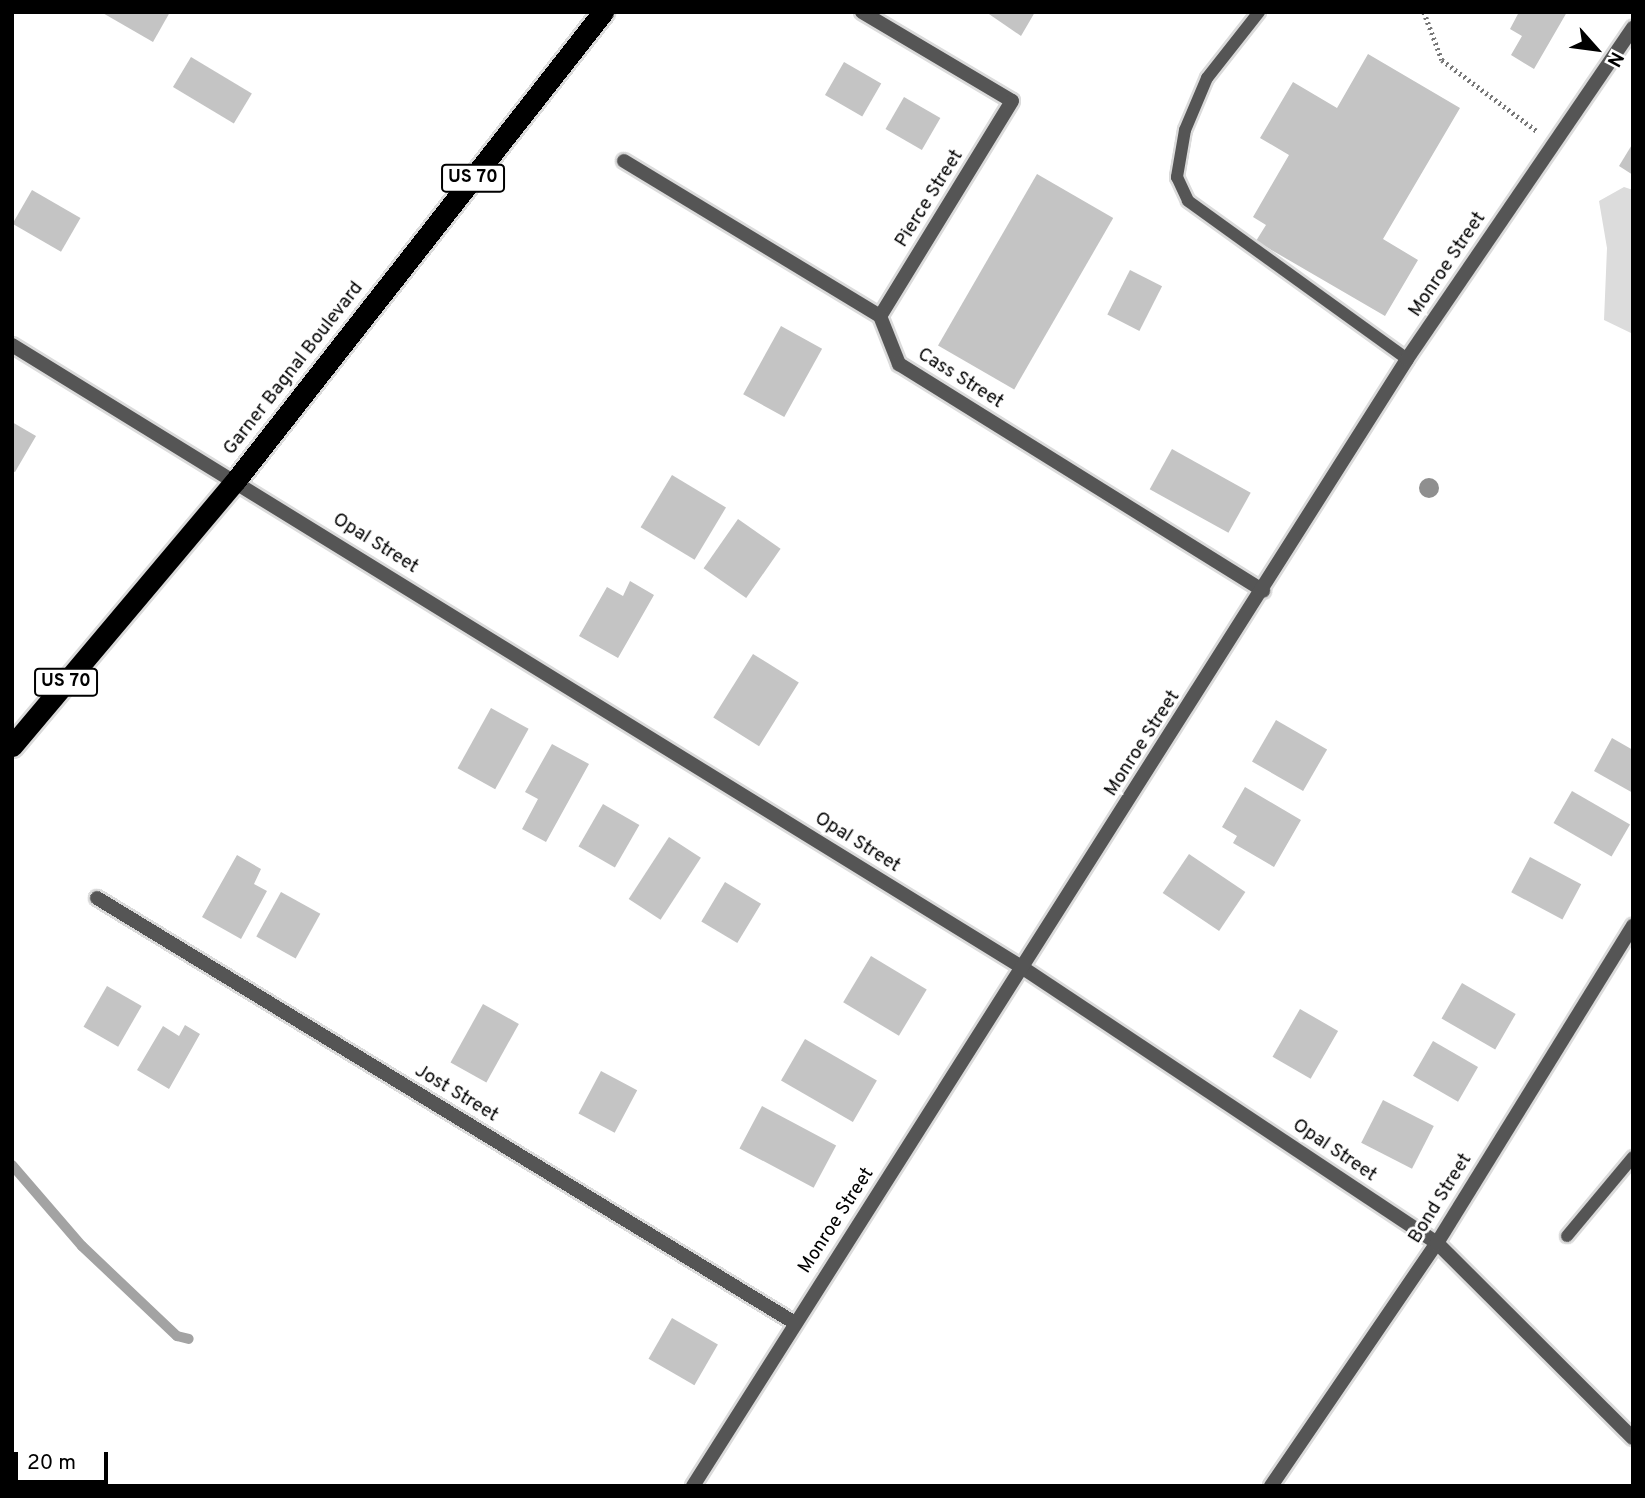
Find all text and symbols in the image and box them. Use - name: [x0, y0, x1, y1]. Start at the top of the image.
- north arrow: [1561, 14, 1631, 84]
- text: N: [1601, 47, 1628, 71]
- street label: Pierce Street: [891, 146, 969, 252]
- road number: US 70: [440, 163, 506, 192]
- street label: Monroe Street: [1405, 208, 1491, 322]
- street label: Garner Bagnal Boulevard: [219, 278, 369, 460]
- street label: Cass Street: [913, 344, 1007, 414]
- street label: Opal Street: [328, 509, 422, 579]
- road number: US 70: [33, 668, 99, 696]
- street label: Monroe Street: [1100, 687, 1186, 801]
- street label: Opal Street: [810, 808, 904, 878]
- street label: Jost Street: [410, 1060, 502, 1128]
- street label: Opal Street: [1288, 1115, 1380, 1187]
- street label: Bond Street: [1404, 1150, 1478, 1248]
- street label: Monroe Street: [794, 1164, 880, 1278]
- scale bar: [18, 1438, 112, 1482]
- text: 20 m: [27, 1450, 76, 1477]

